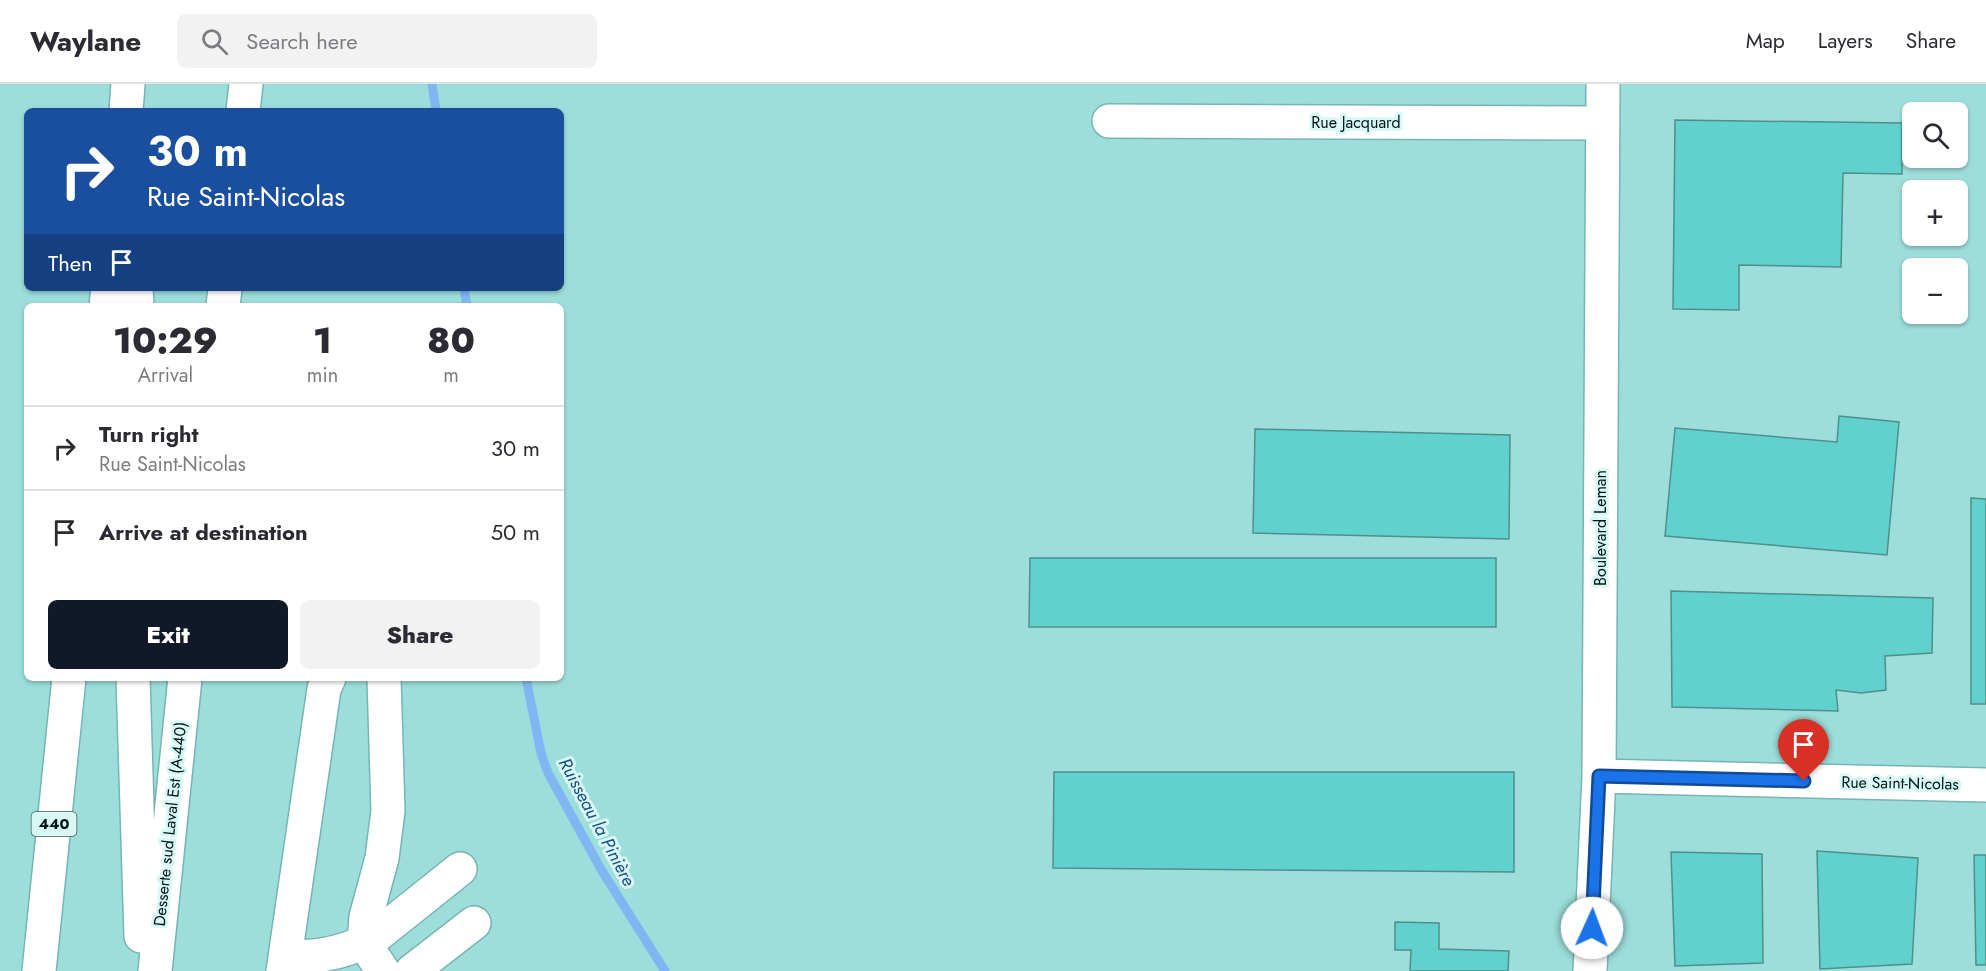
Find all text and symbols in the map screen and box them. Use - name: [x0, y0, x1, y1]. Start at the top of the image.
- search box: [177, 14, 597, 68]
- text: Waylane: [30, 21, 141, 62]
- icon: search: [198, 25, 231, 58]
- text: Search here: [246, 25, 358, 57]
- text: Map: [1746, 26, 1785, 56]
- text: Layers: [1818, 26, 1873, 56]
- text: Share: [1906, 26, 1956, 56]
- map controls: [1902, 102, 1968, 324]
- button: search: [1902, 102, 1968, 168]
- street label: Rue Jacquard: [1311, 111, 1401, 134]
- text: 30 m: [147, 121, 248, 182]
- icon: right: [48, 132, 126, 210]
- text: Rue Saint-Nicolas: [147, 177, 345, 216]
- button: +: [1902, 180, 1968, 246]
- icon: arrive: [105, 246, 138, 279]
- text: Then: [48, 247, 93, 279]
- button: −: [1902, 258, 1968, 324]
- text: 10:29: [113, 314, 218, 366]
- text: 1: [313, 314, 332, 366]
- text: 80: [427, 314, 475, 366]
- text: Arrival: [138, 361, 193, 390]
- text: min: [307, 361, 338, 390]
- text: m: [443, 361, 459, 390]
- text: Turn right: [99, 418, 199, 450]
- icon: right: [48, 432, 81, 465]
- text: 30 m: [491, 432, 540, 464]
- text: Rue Saint-Nicolas: [99, 450, 246, 479]
- street label: Boulevard Leman: [1589, 470, 1612, 586]
- icon: arrive: [48, 516, 81, 549]
- text: Arrive at destination: [99, 516, 308, 548]
- text: 50 m: [491, 516, 540, 548]
- button: Exit: [48, 600, 288, 669]
- button: Share: [300, 600, 540, 669]
- pin: [1778, 719, 1829, 781]
- street label: Desserte sud Laval Est (A-440): [148, 721, 192, 927]
- icon: arrive: [1787, 728, 1820, 761]
- water label: Ruisseau la Pinière: [552, 753, 642, 891]
- street label: Rue Saint-Nicolas: [1841, 770, 1959, 796]
- road number: 440: [32, 812, 76, 836]
- position arrow: [1560, 896, 1624, 960]

